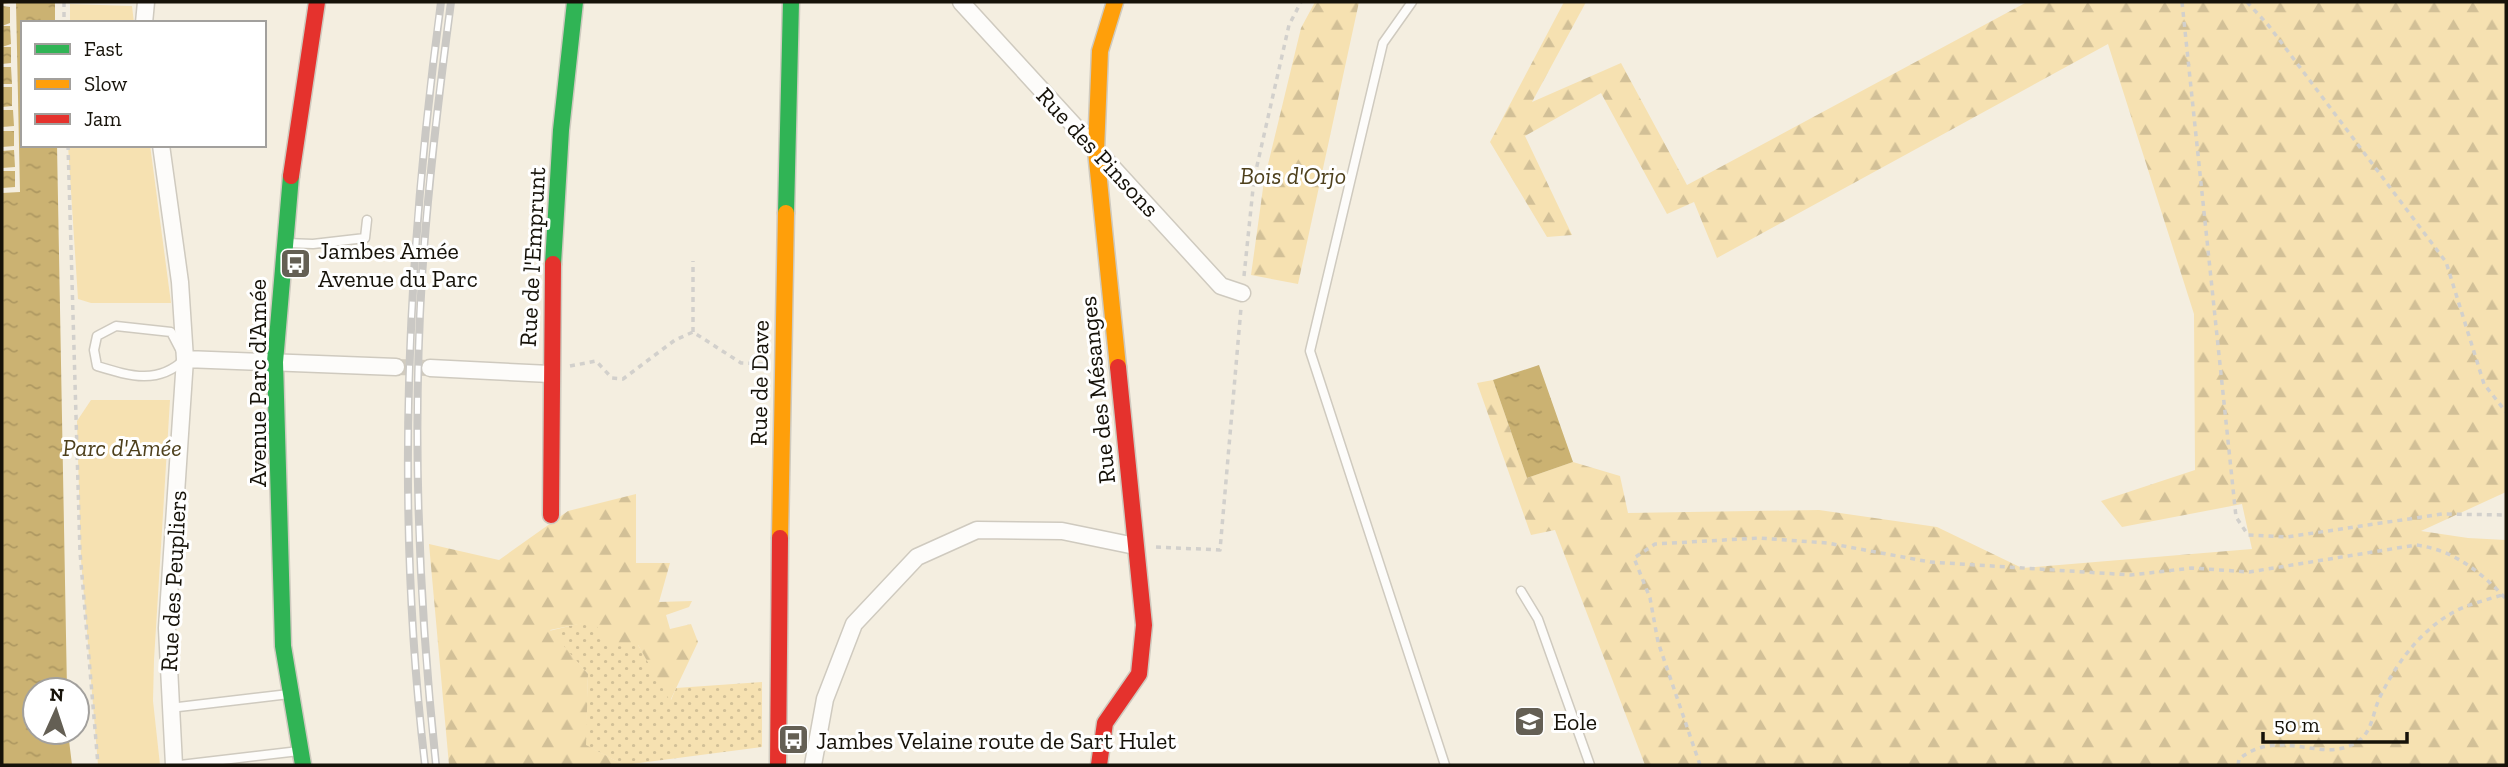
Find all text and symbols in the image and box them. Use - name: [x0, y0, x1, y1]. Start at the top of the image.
- legend: [21, 21, 266, 147]
- text: Fast: [84, 36, 123, 61]
- text: Slow: [84, 71, 127, 96]
- street label: Rue des Pinsons: [1031, 81, 1165, 223]
- text: Jam: [84, 106, 121, 131]
- park label: Bois d'Orjo: [1240, 161, 1346, 190]
- street label: Rue de l'Emprunt: [513, 166, 551, 348]
- place label: Jambes Amée Avenue du Parc: [318, 236, 478, 293]
- bus stop icon: Jambes Amée Avenue du Parc: [278, 247, 312, 281]
- street label: Avenue Parc d'Amée: [243, 279, 272, 487]
- street label: Rue des Mésanges: [1073, 295, 1121, 485]
- street label: Rue de Dave: [743, 320, 775, 446]
- park label: Parc d'Amée: [62, 433, 182, 462]
- street label: Rue des Peupliers: [154, 490, 192, 672]
- north arrow: [21, 676, 91, 746]
- text: N: [49, 683, 65, 706]
- scale bar: [2263, 700, 2406, 744]
- school or university icon: Eole: [1513, 704, 1547, 738]
- place label: Eole: [1553, 707, 1597, 736]
- text: 50 m: [2274, 712, 2320, 737]
- bus stop icon: Jambes Velaine route de Sart Hulet: [776, 723, 810, 757]
- place label: Jambes Velaine route de Sart Hulet: [816, 726, 1176, 755]

